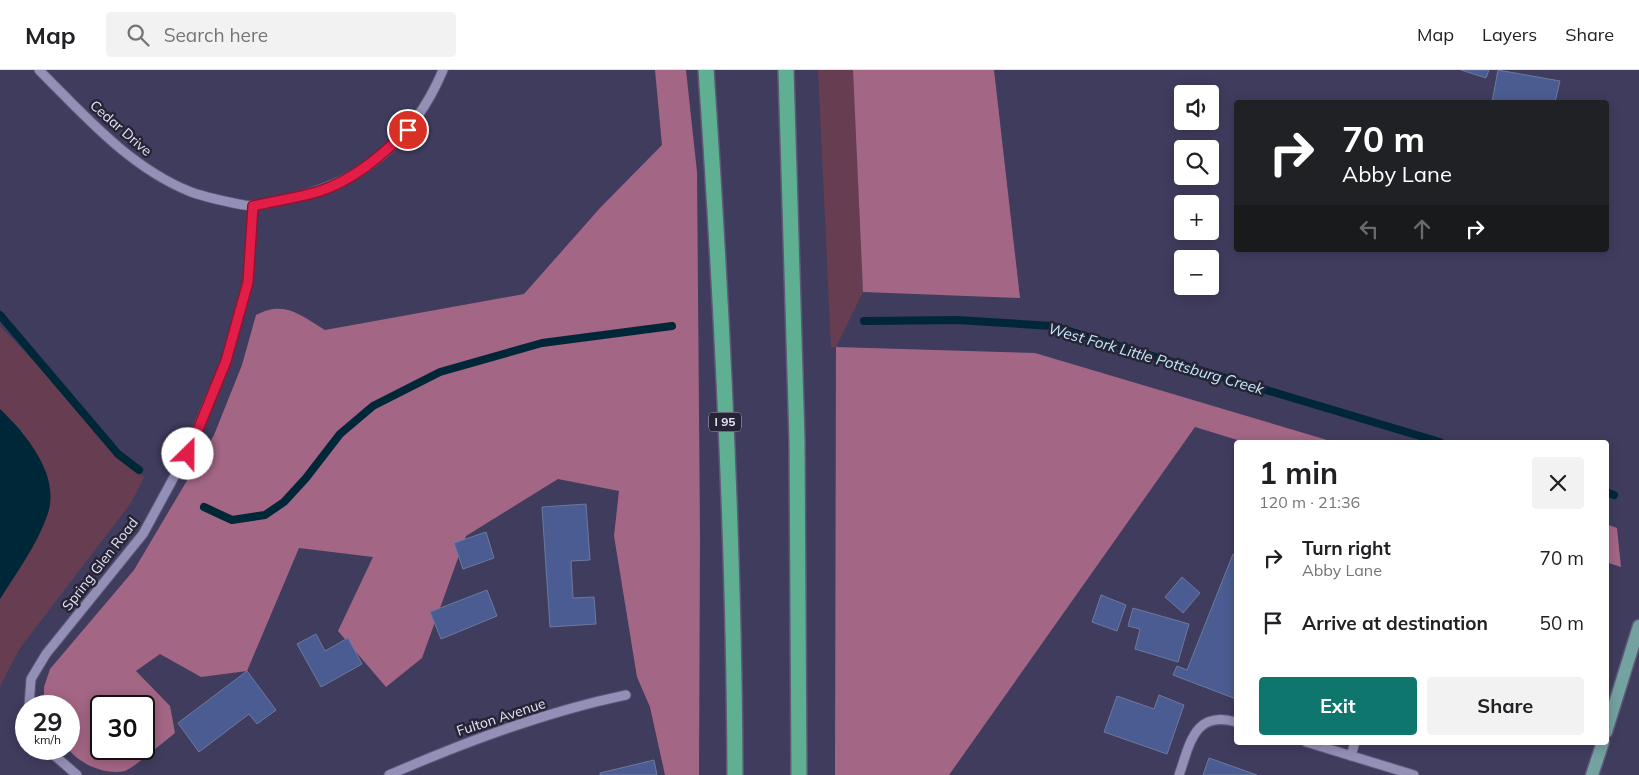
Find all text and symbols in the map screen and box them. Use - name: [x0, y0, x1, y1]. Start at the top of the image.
- search box: [106, 12, 456, 57]
- text: Map: [25, 20, 76, 50]
- icon: search: [124, 21, 152, 49]
- text: Search here: [164, 23, 268, 47]
- text: Map: [1417, 23, 1454, 46]
- text: Layers: [1482, 23, 1537, 46]
- text: Share: [1565, 23, 1614, 46]
- map controls: [1174, 85, 1219, 295]
- button: sound: [1174, 85, 1219, 130]
- street label: Cedar Drive: [86, 96, 156, 160]
- pin: [387, 109, 429, 151]
- icon: arrive: [394, 116, 422, 144]
- text: 70 m: [1342, 117, 1425, 161]
- icon: right: [1259, 120, 1324, 185]
- button: search: [1174, 140, 1219, 185]
- text: Abby Lane: [1342, 160, 1452, 188]
- button: +: [1174, 195, 1219, 240]
- icon: left: [1355, 215, 1383, 243]
- icon: ahead: [1408, 215, 1436, 243]
- icon: right: [1461, 215, 1489, 243]
- button: −: [1174, 250, 1219, 295]
- water label: West Fork Little Pottsburg Creek: [1046, 319, 1267, 399]
- road number: I 95: [709, 412, 741, 432]
- position arrow: [161, 427, 213, 479]
- text: 1 min: [1259, 454, 1338, 492]
- button: close: [1532, 457, 1584, 509]
- text: 120 m · 21:36: [1259, 492, 1360, 512]
- street label: Spring Glen Road: [58, 514, 142, 614]
- text: Turn right: [1302, 536, 1391, 560]
- icon: right: [1259, 544, 1287, 572]
- text: 70 m: [1540, 546, 1584, 570]
- text: Abby Lane: [1302, 560, 1382, 580]
- icon: arrive: [1259, 609, 1287, 637]
- text: Arrive at destination: [1302, 611, 1488, 635]
- text: 50 m: [1540, 611, 1584, 635]
- button: Exit: [1259, 677, 1417, 735]
- button: Share: [1427, 677, 1584, 735]
- street label: Fulton Avenue: [454, 694, 548, 740]
- speed limit sign: 30: [90, 695, 155, 760]
- text: 29: [32, 706, 63, 737]
- text: km/h: [34, 732, 61, 747]

